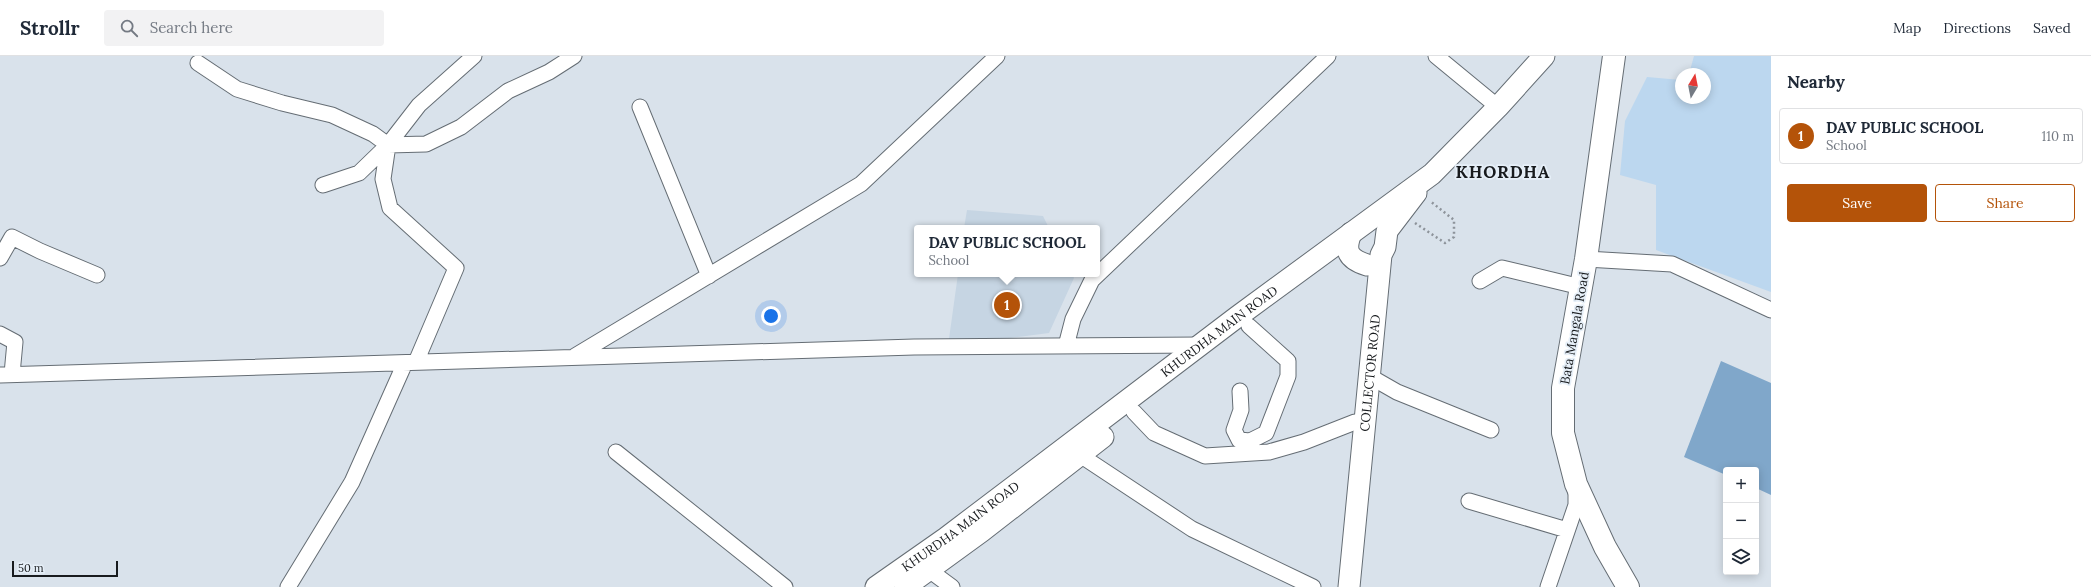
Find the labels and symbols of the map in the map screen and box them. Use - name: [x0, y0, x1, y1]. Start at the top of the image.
- north arrow: [1675, 68, 1711, 104]
- district label: KHORDHA: [1456, 161, 1550, 183]
- street label: Bata Mangala Road: [1556, 270, 1593, 386]
- street label: KHURDHA MAIN ROAD: [1157, 282, 1281, 381]
- pin: 1: [994, 290, 1020, 320]
- your location: [761, 306, 781, 326]
- street label: COLLECTOR ROAD: [1356, 313, 1384, 432]
- street label: KHURDHA MAIN ROAD: [898, 477, 1023, 575]
- scale bar: [12, 559, 118, 578]

